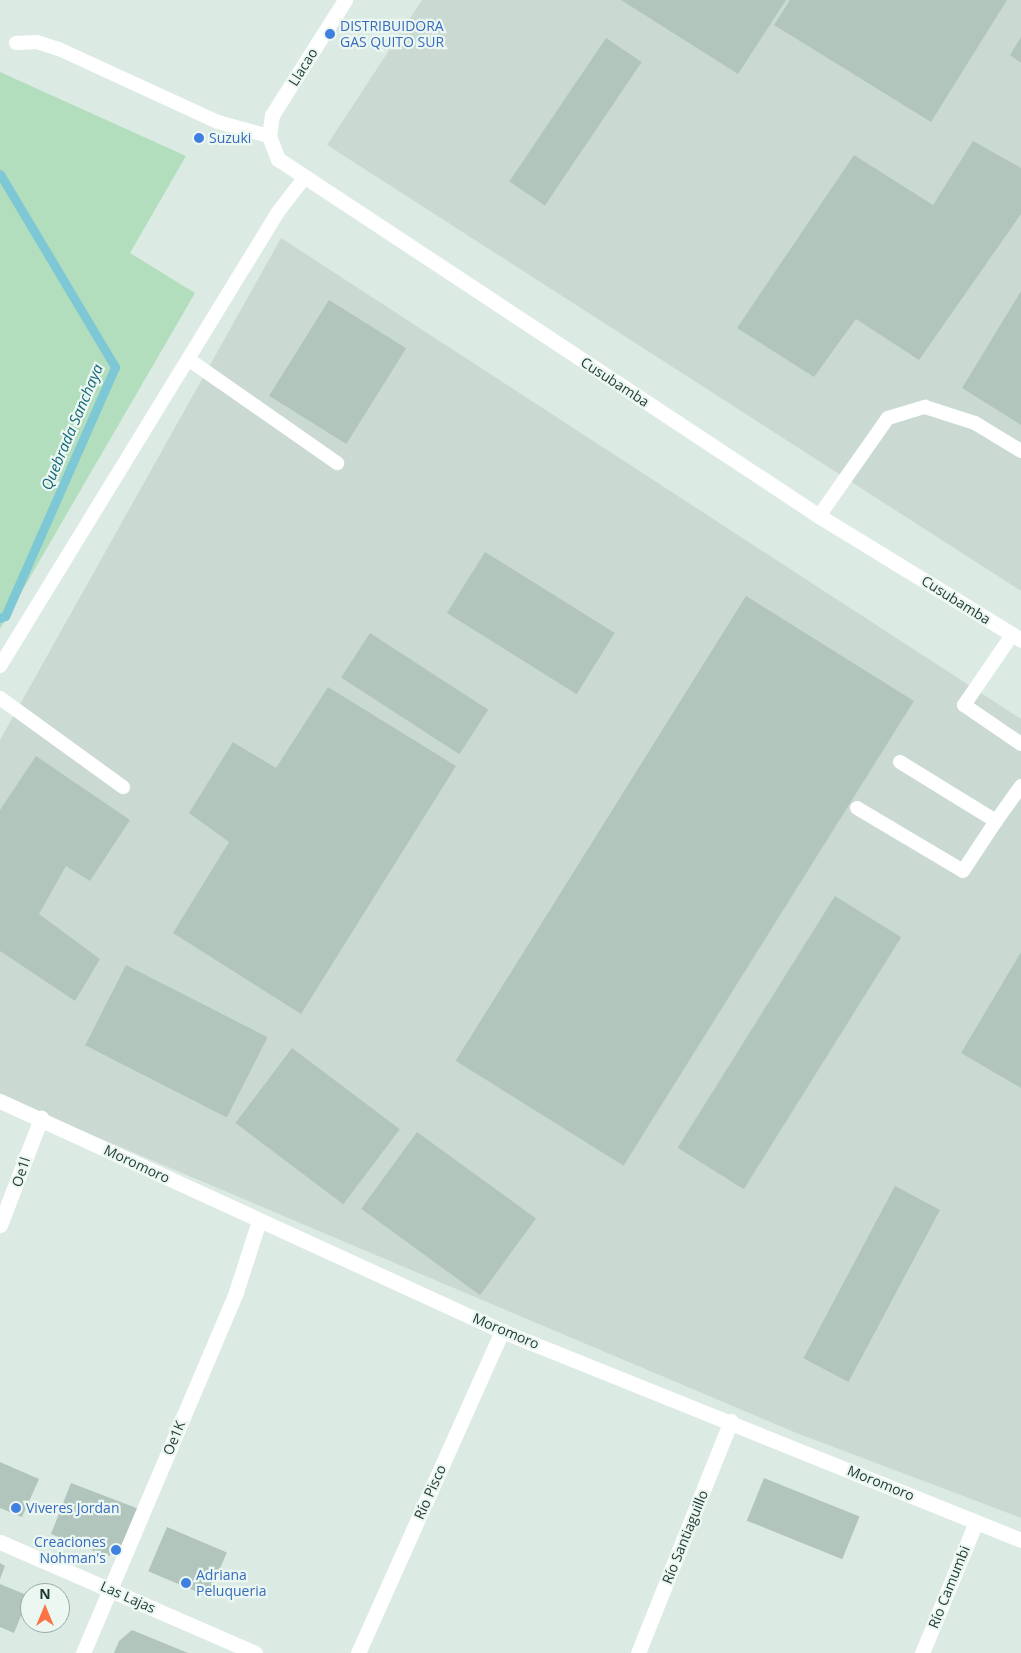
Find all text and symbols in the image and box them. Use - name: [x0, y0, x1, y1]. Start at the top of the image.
- place label: DISTRIBUIDORA GAS QUITO SUR: [340, 18, 444, 50]
- marker: DISTRIBUIDORA GAS QUITO SUR: [324, 28, 336, 40]
- street label: Llacao: [285, 45, 321, 89]
- place label: Suzuki: [209, 130, 251, 146]
- marker: Suzuki: [193, 132, 205, 144]
- street label: Cusubamba: [578, 354, 652, 410]
- water label: Quebrada Sanchaya: [37, 361, 107, 493]
- street label: Cusubamba: [918, 572, 994, 628]
- street label: Moromoro: [101, 1141, 173, 1187]
- street label: Oe1l: [8, 1155, 34, 1189]
- street label: Moromoro: [470, 1309, 542, 1353]
- street label: Oe1K: [159, 1418, 189, 1458]
- street label: Río Pisco: [411, 1462, 449, 1522]
- street label: Moromoro: [845, 1462, 917, 1504]
- street label: Río Santiaguillo: [659, 1488, 711, 1586]
- place label: Viveres Jordan: [26, 1500, 119, 1516]
- marker: Viveres Jordan: [10, 1502, 22, 1514]
- place label: Creaciones Nohman's: [34, 1534, 106, 1566]
- street label: Río Camumbi: [925, 1543, 973, 1631]
- marker: Creaciones Nohman's: [110, 1544, 122, 1556]
- place label: Adriana Peluqueria: [196, 1567, 266, 1600]
- street label: Las Lajas: [98, 1577, 158, 1617]
- marker: Adriana Peluqueria: [180, 1577, 192, 1589]
- north arrow: [20, 1583, 70, 1633]
- text: N: [39, 1584, 51, 1603]

